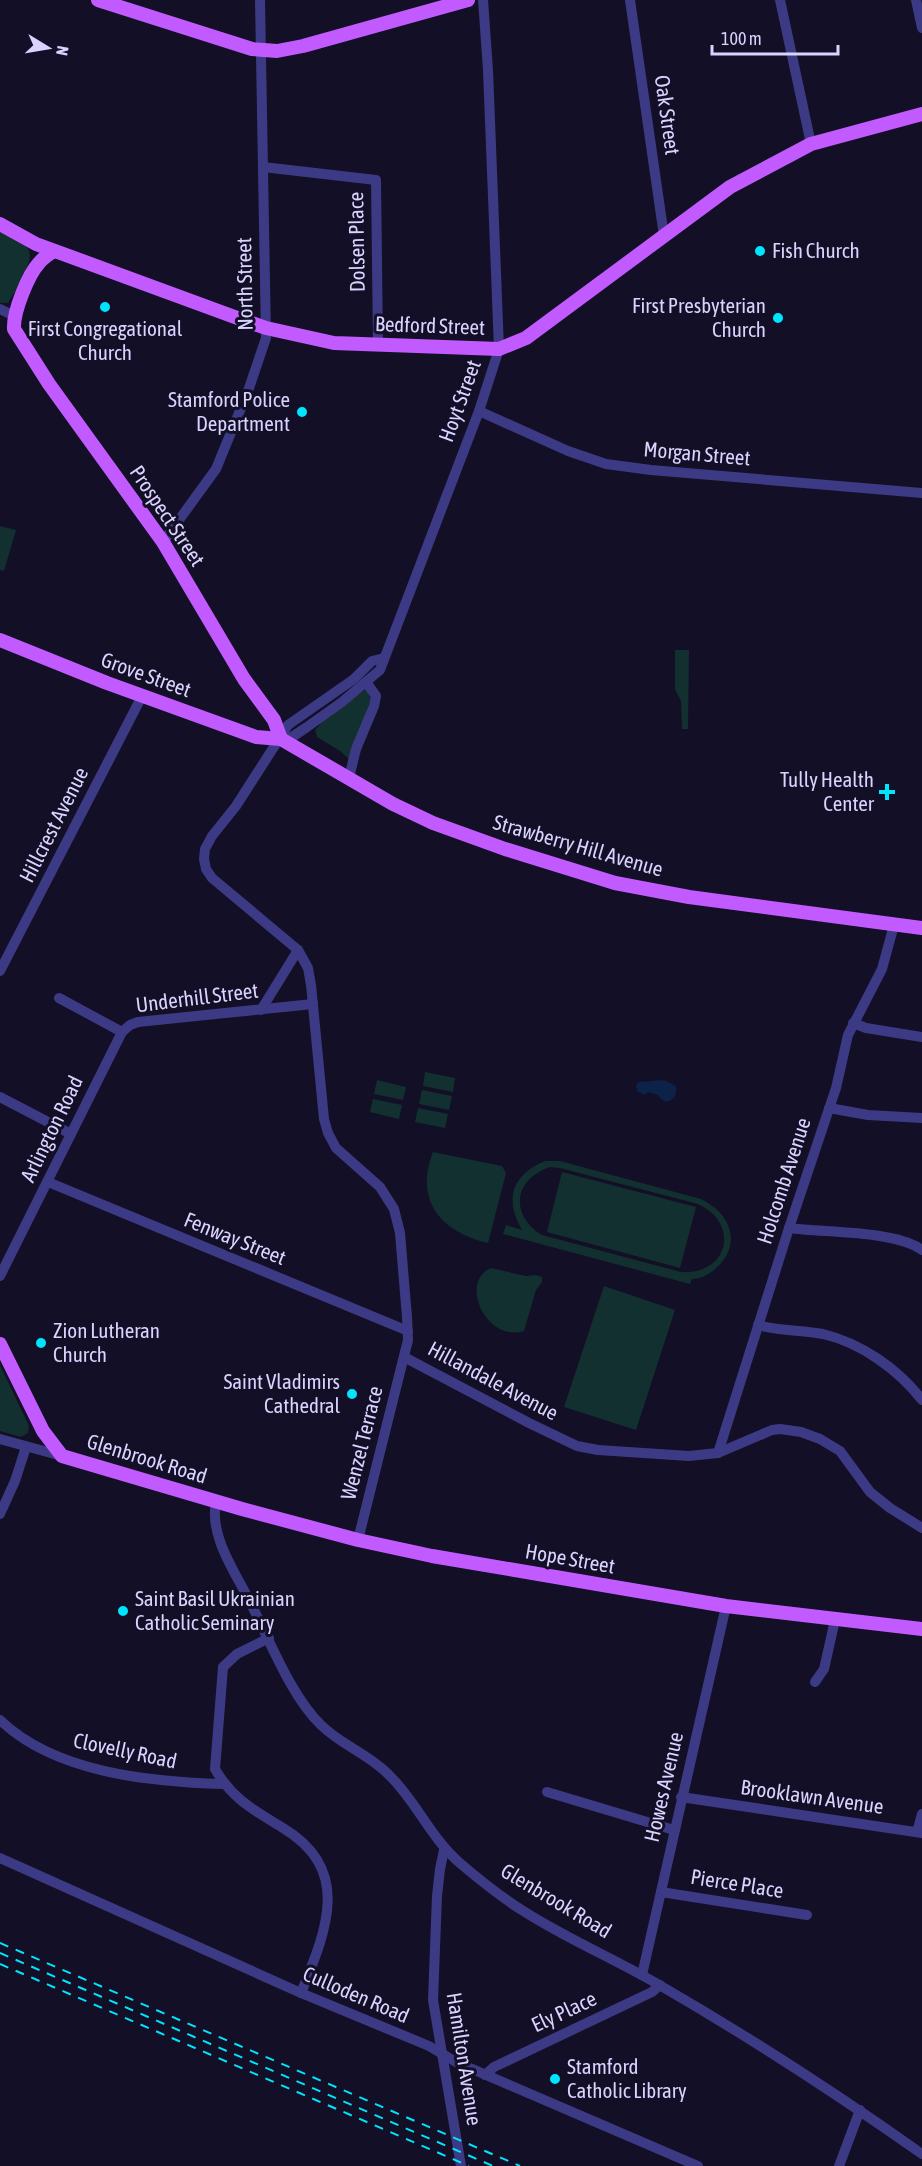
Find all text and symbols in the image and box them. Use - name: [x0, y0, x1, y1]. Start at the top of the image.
- north arrow: [18, 18, 78, 78]
- scale bar: [712, 18, 838, 56]
- text: 100 m: [721, 28, 762, 49]
- text: N: [53, 45, 72, 57]
- street label: Oak Street: [651, 73, 685, 156]
- street label: Dolsen Place: [343, 192, 369, 292]
- street label: North Street: [231, 237, 257, 331]
- place label: Fish Church: [772, 238, 860, 262]
- marker: Fish Church: [753, 244, 767, 258]
- place label: First Presbyterian Church: [632, 293, 766, 341]
- marker: First Congregational Church: [98, 300, 112, 314]
- street label: Bedford Street: [375, 311, 485, 339]
- marker: First Presbyterian Church: [771, 311, 785, 325]
- place label: First Congregational Church: [28, 316, 183, 364]
- street label: Hoyt Street: [433, 356, 485, 445]
- place label: Stamford Police Department: [168, 387, 290, 435]
- marker: Stamford Police Department: [295, 405, 309, 419]
- street label: Morgan Street: [643, 436, 751, 470]
- street label: Prospect Street: [125, 461, 210, 570]
- street label: Grove Street: [98, 647, 195, 701]
- street label: Hillcrest Avenue: [14, 763, 92, 886]
- place label: Tully Health Center: [780, 767, 875, 815]
- marker: Tully Health Center: [878, 783, 896, 801]
- street label: Strawberry Hill Avenue: [491, 809, 666, 881]
- street label: Underhill Street: [134, 978, 260, 1016]
- street label: Arlington Road: [15, 1072, 87, 1185]
- street label: Holcomb Avenue: [751, 1115, 815, 1247]
- street label: Fenway Street: [181, 1207, 290, 1269]
- place label: Zion Lutheran Church: [53, 1318, 160, 1366]
- marker: Zion Lutheran Church: [34, 1336, 48, 1350]
- street label: Hillandale Avenue: [424, 1336, 563, 1424]
- place label: Saint Vladimirs Cathedral: [224, 1369, 340, 1417]
- street label: Wenzel Terrace: [335, 1383, 387, 1502]
- marker: Saint Vladimirs Cathedral: [345, 1387, 359, 1401]
- street label: Glenbrook Road: [84, 1428, 210, 1488]
- street label: Hope Street: [524, 1538, 617, 1578]
- place label: Saint Basil Ukrainian Catholic Seminary: [135, 1586, 295, 1634]
- marker: Saint Basil Ukrainian Catholic Seminary: [116, 1604, 130, 1618]
- street label: Clovelly Road: [71, 1727, 179, 1773]
- street label: Howes Avenue: [639, 1729, 687, 1844]
- street label: Brooklawn Avenue: [739, 1774, 885, 1818]
- street label: Glenbrook Road: [497, 1858, 616, 1942]
- street label: Pierce Place: [689, 1864, 785, 1902]
- street label: Culloden Road: [300, 1961, 413, 2027]
- street label: Ely Place: [527, 1986, 600, 2037]
- street label: Hamilton Avenue: [443, 1991, 487, 2127]
- place label: Stamford Catholic Library: [567, 2054, 687, 2102]
- marker: Stamford Catholic Library: [548, 2072, 562, 2086]

